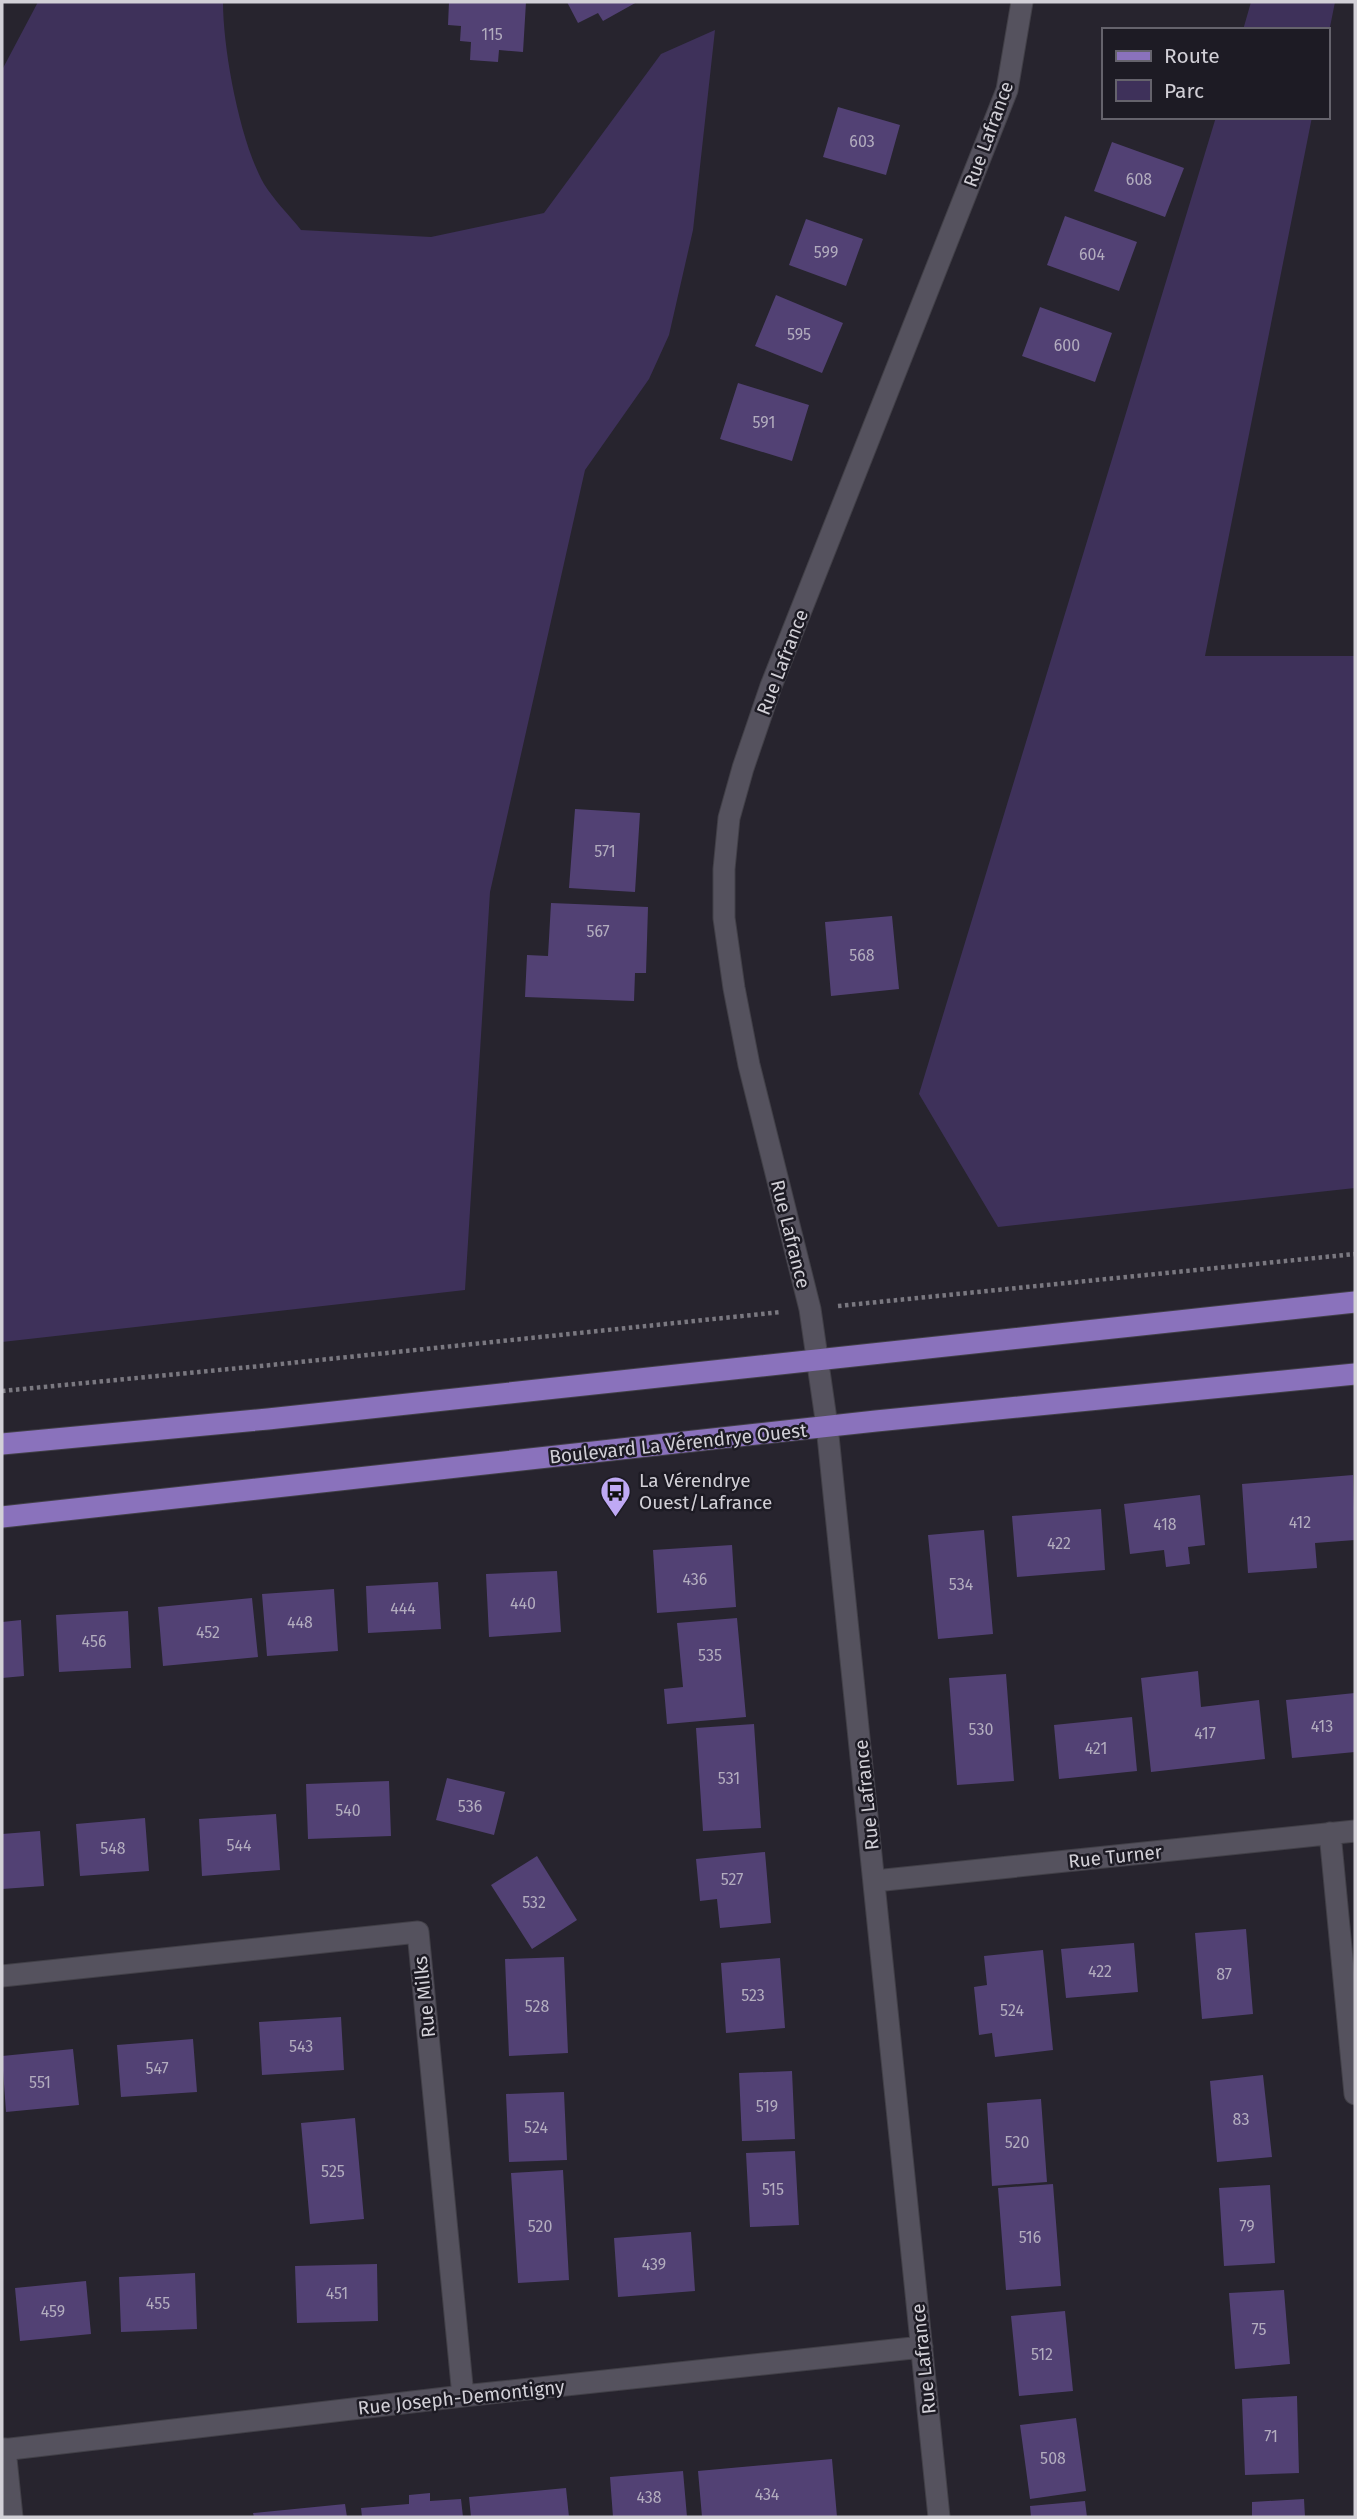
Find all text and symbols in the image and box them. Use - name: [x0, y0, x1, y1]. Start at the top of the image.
- house number: 115: [481, 25, 503, 44]
- legend: [1102, 28, 1329, 119]
- text: Route: [1164, 43, 1220, 69]
- street label: Rue Lafrance: [959, 78, 1018, 190]
- text: Parc: [1164, 78, 1204, 104]
- house number: 603: [849, 132, 875, 151]
- house number: 608: [1126, 170, 1152, 189]
- house number: 599: [814, 243, 838, 262]
- house number: 604: [1079, 245, 1105, 264]
- house number: 595: [787, 325, 811, 344]
- house number: 600: [1054, 336, 1080, 355]
- house number: 591: [753, 413, 775, 432]
- street label: Rue Lafrance: [752, 606, 813, 718]
- house number: 571: [594, 842, 616, 861]
- house number: 567: [586, 922, 610, 941]
- house number: 568: [849, 946, 875, 965]
- street label: Rue Lafrance: [766, 1177, 815, 1291]
- street label: Boulevard La Vérendrye Ouest: [548, 1419, 808, 1468]
- place label: La Vérendrye Ouest/Lafrance: [639, 1469, 772, 1514]
- bus stop icon: La Vérendrye Ouest/Lafrance: [599, 1474, 633, 1518]
- house number: 412: [1289, 1513, 1311, 1532]
- house number: 418: [1153, 1515, 1177, 1534]
- house number: 422: [1047, 1534, 1071, 1553]
- house number: 436: [683, 1570, 707, 1589]
- house number: 534: [949, 1575, 974, 1594]
- house number: 440: [510, 1594, 536, 1613]
- house number: 444: [390, 1599, 416, 1618]
- house number: 448: [287, 1613, 313, 1632]
- house number: 452: [196, 1623, 220, 1642]
- house number: 456: [82, 1632, 106, 1651]
- house number: 535: [698, 1646, 722, 1665]
- house number: 413: [1311, 1717, 1333, 1736]
- house number: 530: [969, 1720, 993, 1739]
- house number: 417: [1194, 1724, 1216, 1743]
- street label: Rue Lafrance: [849, 1738, 884, 1851]
- house number: 421: [1085, 1739, 1107, 1758]
- house number: 531: [718, 1769, 740, 1788]
- house number: 536: [458, 1797, 482, 1816]
- house number: 540: [335, 1801, 361, 1820]
- house number: 544: [226, 1836, 252, 1855]
- house number: 548: [100, 1839, 126, 1858]
- street label: Rue Turner: [1067, 1840, 1164, 1873]
- house number: 527: [721, 1870, 743, 1889]
- house number: 532: [522, 1893, 546, 1912]
- street label: Rue Milks: [409, 1955, 440, 2039]
- house number: 422: [1088, 1962, 1112, 1981]
- house number: 87: [1216, 1965, 1232, 1984]
- house number: 523: [741, 1986, 765, 2005]
- house number: 528: [525, 1997, 549, 2016]
- house number: 524: [1000, 2001, 1024, 2020]
- house number: 543: [289, 2037, 313, 2056]
- house number: 547: [145, 2059, 169, 2078]
- house number: 551: [29, 2073, 51, 2092]
- house number: 519: [756, 2097, 778, 2116]
- house number: 83: [1233, 2110, 1249, 2129]
- house number: 524: [524, 2118, 548, 2137]
- house number: 520: [1005, 2133, 1029, 2152]
- house number: 525: [321, 2162, 345, 2181]
- house number: 515: [762, 2180, 784, 2199]
- house number: 520: [528, 2217, 552, 2236]
- house number: 79: [1239, 2217, 1255, 2236]
- house number: 516: [1019, 2228, 1041, 2247]
- house number: 439: [642, 2255, 666, 2274]
- house number: 451: [326, 2284, 348, 2303]
- house number: 455: [146, 2294, 170, 2313]
- house number: 459: [41, 2302, 65, 2321]
- street label: Rue Lafrance: [906, 2302, 941, 2415]
- house number: 75: [1252, 2320, 1266, 2339]
- house number: 512: [1031, 2345, 1053, 2364]
- street label: Rue Joseph-Demontigny: [357, 2375, 566, 2420]
- house number: 71: [1264, 2427, 1278, 2446]
- house number: 508: [1040, 2449, 1066, 2468]
- house number: 434: [755, 2485, 780, 2504]
- house number: 438: [636, 2488, 662, 2507]

